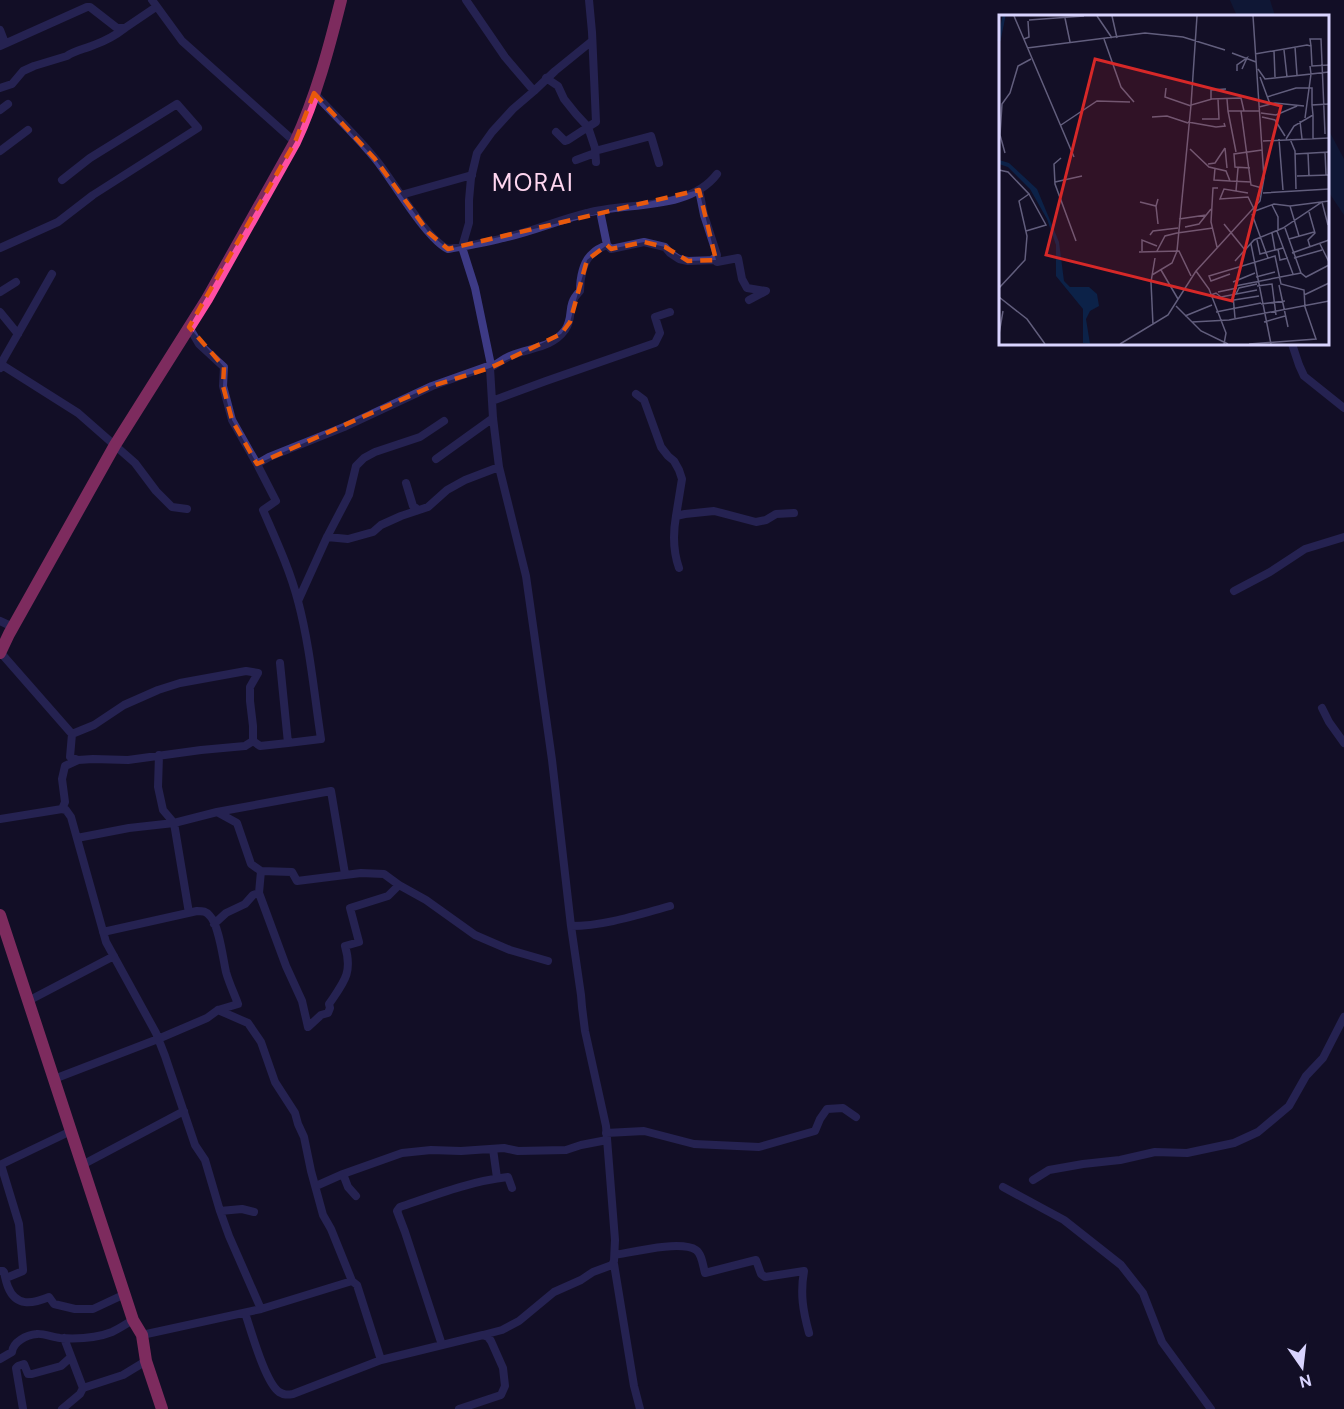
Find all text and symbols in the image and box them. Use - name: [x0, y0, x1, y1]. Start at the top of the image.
- inset map: [999, 15, 1329, 345]
- district label: MORAI: [492, 167, 574, 198]
- north arrow: [1272, 1337, 1332, 1397]
- text: N: [1297, 1369, 1314, 1393]

